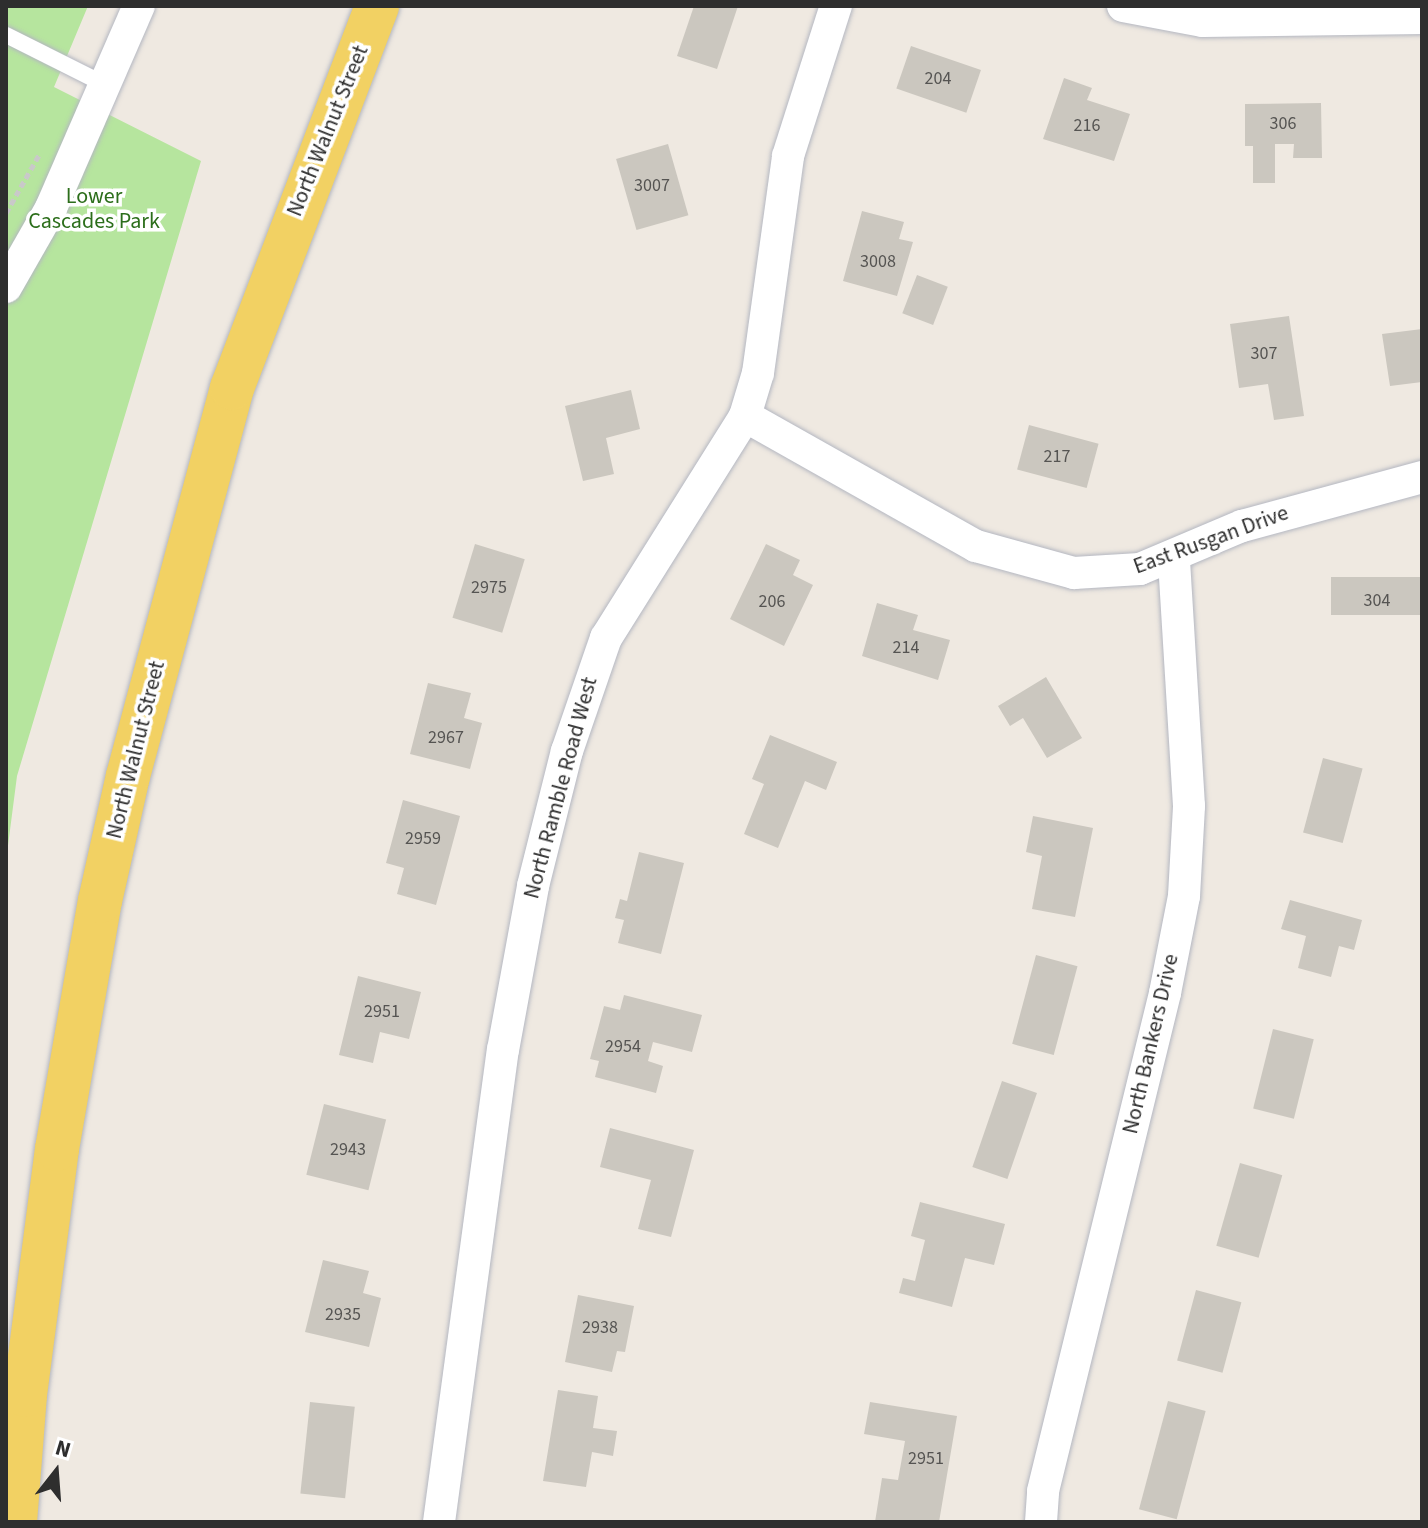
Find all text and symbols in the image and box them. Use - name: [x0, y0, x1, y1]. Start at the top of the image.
- street label: North Walnut Street: [282, 42, 374, 220]
- house number: 204: [925, 68, 951, 90]
- house number: 306: [1270, 113, 1296, 135]
- house number: 216: [1074, 115, 1100, 137]
- house number: 3007: [634, 175, 670, 197]
- park label: Lower Cascades Park: [28, 183, 160, 234]
- house number: 3008: [860, 251, 896, 273]
- house number: 307: [1251, 343, 1277, 365]
- house number: 217: [1044, 446, 1070, 468]
- street label: East Rusgan Drive: [1130, 500, 1292, 580]
- house number: 2975: [471, 577, 507, 599]
- house number: 304: [1364, 590, 1390, 612]
- house number: 206: [759, 591, 785, 613]
- house number: 214: [893, 637, 919, 659]
- street label: North Walnut Street: [101, 658, 171, 842]
- street label: North Ramble Road West: [519, 674, 603, 902]
- house number: 2967: [428, 727, 464, 749]
- house number: 2959: [405, 828, 441, 850]
- street label: North Bankers Drive: [1117, 951, 1185, 1137]
- house number: 2951: [364, 1001, 400, 1023]
- house number: 2954: [605, 1036, 641, 1058]
- house number: 2943: [330, 1139, 366, 1161]
- house number: 2935: [325, 1304, 361, 1326]
- house number: 2938: [582, 1317, 618, 1339]
- north arrow: [16, 1432, 96, 1512]
- text: N: [51, 1432, 75, 1466]
- house number: 2951: [908, 1448, 944, 1470]

